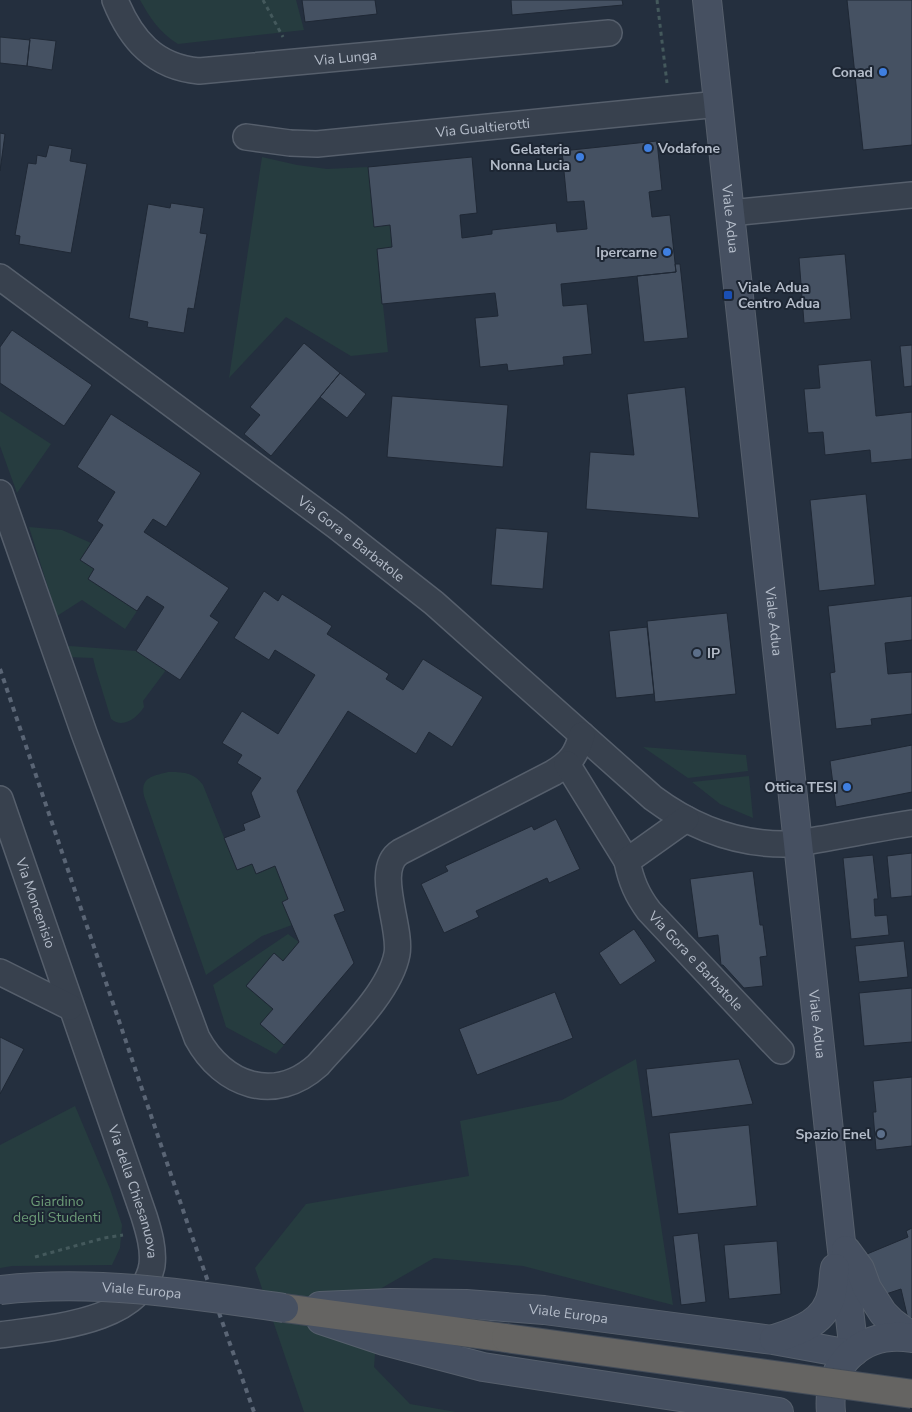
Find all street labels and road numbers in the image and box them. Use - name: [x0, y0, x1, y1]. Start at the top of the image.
- street label: Via Lunga: [313, 46, 378, 70]
- street label: Via Gualtierotti: [434, 114, 531, 142]
- street label: Viale Adua: [717, 182, 743, 254]
- street label: Via Gora e Barbatole: [293, 491, 408, 586]
- street label: Viale Adua: [760, 585, 787, 657]
- street label: Via Moncenisio: [11, 854, 60, 951]
- street label: Via Gora e Barbatole: [643, 906, 747, 1015]
- street label: Viale Adua: [804, 988, 830, 1059]
- street label: Via della Chiesanuova: [103, 1122, 162, 1259]
- street label: Viale Europa: [100, 1278, 183, 1304]
- street label: Viale Europa: [527, 1300, 609, 1328]

